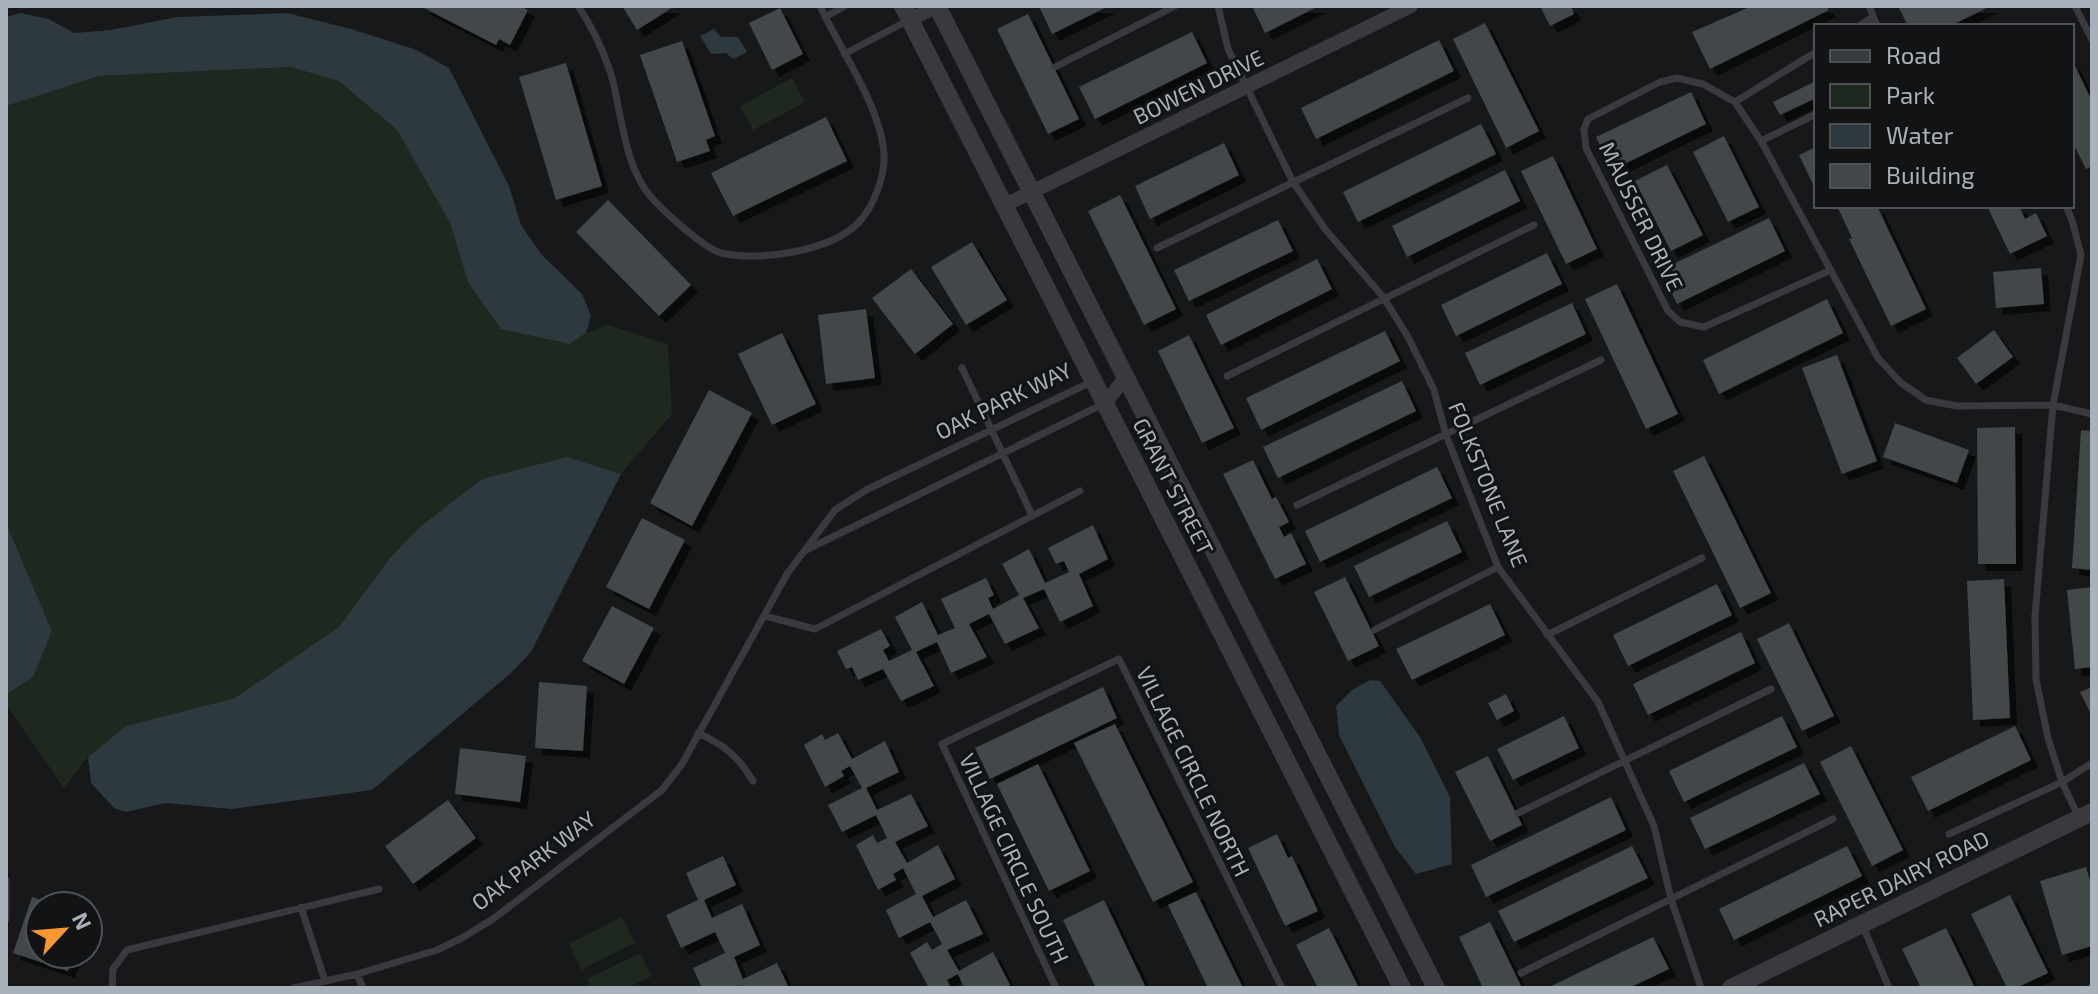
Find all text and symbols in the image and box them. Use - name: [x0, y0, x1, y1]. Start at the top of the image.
- legend: [1814, 24, 2074, 208]
- text: Road: [1886, 40, 1941, 69]
- street label: BOWEN DRIVE: [1129, 43, 1267, 129]
- text: Park: [1886, 80, 1935, 109]
- text: Water: [1886, 120, 1954, 149]
- street label: MAUSSER DRIVE: [1595, 137, 1689, 295]
- text: Building: [1886, 160, 1975, 189]
- street label: OAK PARK WAY: [931, 356, 1076, 444]
- street label: FOLKSTONE LANE: [1444, 398, 1534, 570]
- street label: GRANT STREET: [1128, 413, 1220, 559]
- street label: VILLAGE CIRCLE NORTH: [1132, 662, 1256, 880]
- street label: VILLAGE CIRCLE SOUTH: [955, 749, 1075, 967]
- street label: OAK PARK WAY: [466, 805, 600, 915]
- street label: RAPER DAIRY ROAD: [1809, 824, 1993, 932]
- north arrow: [24, 890, 104, 970]
- text: N: [68, 908, 98, 934]

